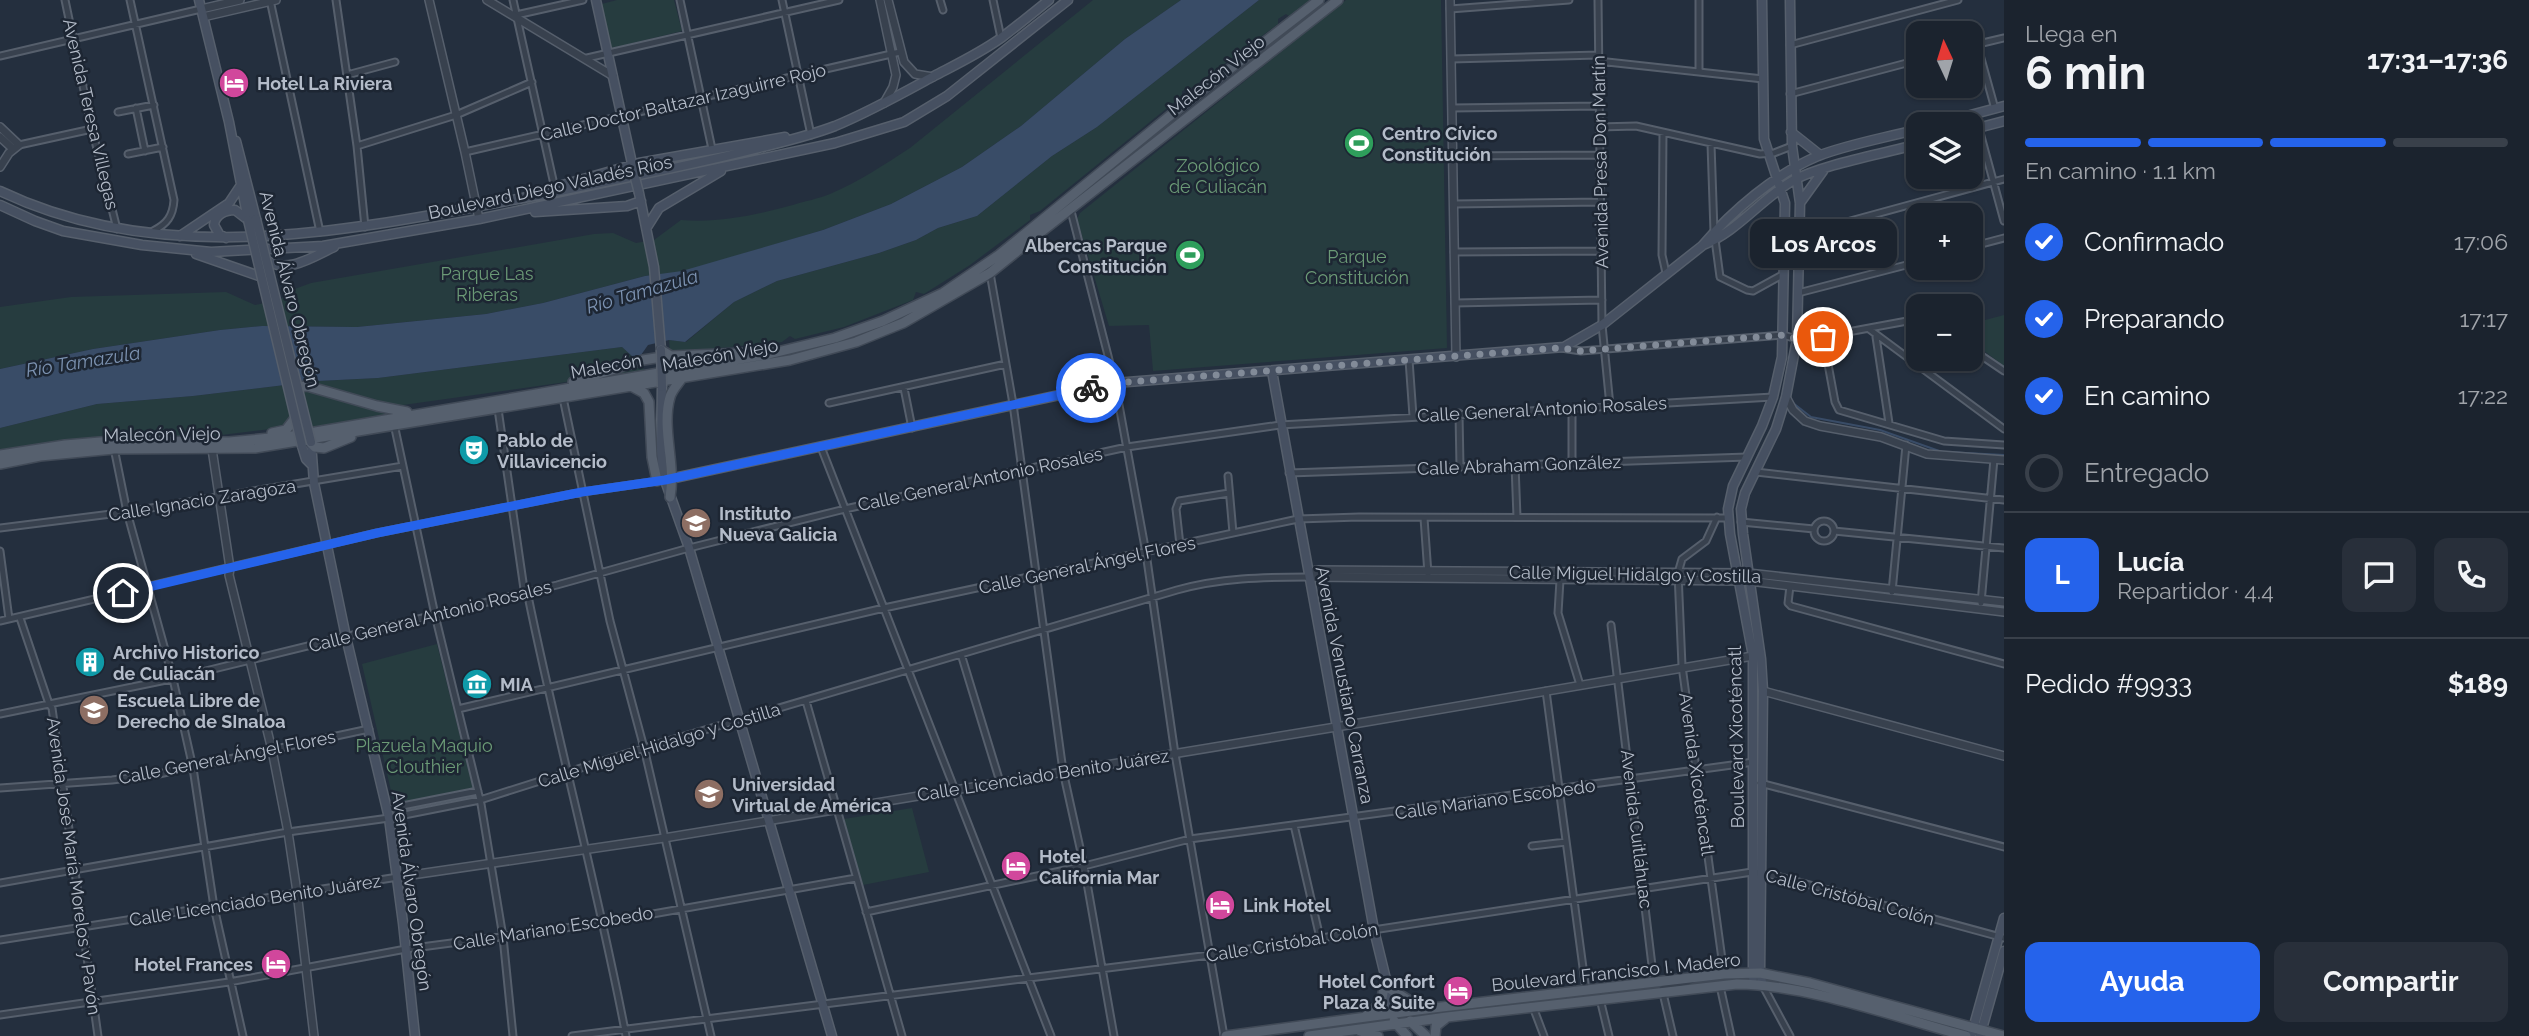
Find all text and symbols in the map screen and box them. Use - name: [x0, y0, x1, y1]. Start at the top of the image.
- street label: Avenida Teresa Villegas: [59, 16, 123, 212]
- text: Llega en: [2025, 20, 2118, 47]
- north arrow: [1906, 21, 1983, 98]
- map controls: [1906, 21, 1983, 371]
- street label: Malecón Viejo: [1163, 30, 1269, 119]
- text: 17:31–17:36: [2367, 45, 2508, 75]
- text: 6 min: [2025, 46, 2146, 100]
- street label: Avenida Presa Don Martín: [1588, 55, 1612, 269]
- street label: Calle Doctor Baltazar Izaguirre Rojo: [538, 59, 828, 145]
- hotel icon: Hotel La Riviera: [217, 66, 251, 100]
- place label: Hotel La Riviera: [257, 73, 392, 94]
- button: layers: [1906, 112, 1983, 189]
- place label: Centro Cívico Constitución: [1382, 123, 1497, 165]
- sports icon: Centro Cívico Constitución: [1342, 126, 1376, 160]
- street label: Boulevard Diego Valadés Ríos: [426, 151, 674, 223]
- park label: Zoológico de Culiacán: [1169, 155, 1267, 197]
- text: En camino · 1.1 km: [2025, 157, 2216, 184]
- street label: Avenida Álvaro Obregón: [255, 188, 326, 389]
- button: +: [1906, 203, 1983, 280]
- callout: Los Arcos: [1750, 218, 1896, 267]
- icon: check: [2025, 223, 2063, 261]
- text: Confirmado: [2084, 227, 2224, 257]
- text: 17:06: [2454, 228, 2508, 255]
- text: Los Arcos: [1771, 230, 1876, 257]
- place label: Albercas Parque Constitución: [1025, 235, 1167, 277]
- sports icon: Albercas Parque Constitución: [1173, 238, 1207, 272]
- park label: Parque Constitución: [1305, 246, 1409, 288]
- park label: Parque Las Riberas: [441, 263, 534, 305]
- water label: Río Tamazula: [583, 265, 701, 317]
- button: −: [1906, 294, 1983, 371]
- icon: check: [2025, 300, 2063, 338]
- text: Preparando: [2084, 304, 2224, 334]
- text: 17:17: [2460, 305, 2508, 332]
- pin: [1793, 307, 1853, 367]
- icon: bag: [1804, 318, 1842, 356]
- street label: Malecón Viejo: [660, 334, 780, 376]
- water label: Río Tamazula: [24, 341, 142, 381]
- street label: Malecón: [569, 349, 643, 383]
- courier: [1056, 353, 1126, 423]
- icon: bike: [1072, 369, 1110, 407]
- icon: check: [2025, 377, 2063, 415]
- text: En camino: [2084, 381, 2210, 411]
- text: 17:22: [2458, 382, 2508, 409]
- street label: Calle General Antonio Rosales: [1417, 392, 1668, 426]
- street label: Malecón Viejo: [103, 422, 221, 446]
- place label: Pablo de Villavicencio: [497, 430, 607, 472]
- theatre icon: Pablo de Villavicencio: [457, 433, 491, 467]
- street label: Calle General Antonio Rosales: [856, 443, 1105, 515]
- street label: Calle Abraham González: [1417, 451, 1622, 479]
- text: Entregado: [2084, 458, 2209, 488]
- street label: Calle Ignacio Zaragoza: [107, 475, 297, 525]
- place label: Instituto Nueva Galicia: [719, 503, 837, 545]
- school or university icon: Instituto Nueva Galicia: [679, 506, 713, 540]
- street label: Calle General Ángel Flores: [977, 531, 1198, 598]
- button: chat: [2342, 538, 2416, 612]
- button: phone: [2434, 538, 2508, 612]
- text: Lucía: [2117, 547, 2184, 577]
- text: L: [2054, 560, 2070, 590]
- street label: Calle Miguel Hidalgo y Costilla: [1509, 561, 1761, 587]
- pin: [93, 563, 153, 623]
- street label: Avenida Venustiano Carranza: [1312, 564, 1378, 806]
- icon: home: [104, 574, 142, 612]
- street label: Calle General Antonio Rosales: [306, 576, 554, 656]
- text: Repartidor · 4.4: [2117, 577, 2274, 604]
- place label: Archivo Historico de Culiacán: [113, 642, 260, 684]
- building icon: Archivo Historico de Culiacán: [73, 645, 107, 679]
- street label: Boulevard Xicoténcatl: [1724, 645, 1748, 828]
- museum icon: MIA: [460, 667, 494, 701]
- text: Pedido #9933: [2025, 669, 2192, 699]
- text: $189: [2448, 669, 2508, 699]
- place label: MIA: [500, 674, 534, 695]
- place label: Escuela Libre de Derecho de SInaloa: [117, 690, 286, 732]
- street label: Avenida Xicoténcatl: [1675, 691, 1719, 857]
- school or university icon: Escuela Libre de Derecho de SInaloa: [77, 693, 111, 727]
- street label: Calle Miguel Hidalgo y Costilla: [535, 698, 783, 792]
- street label: Avenida José María Morelos y Pavón: [43, 716, 105, 1016]
- street label: Calle General Ángel Flores: [116, 725, 338, 788]
- park label: Plazuela Maquio Clouthier: [355, 735, 493, 777]
- street label: Calle Licenciado Benito Juárez: [916, 745, 1170, 805]
- street label: Avenida Cuitláhuac: [1617, 748, 1657, 910]
- place label: Universidad Virtual de América: [732, 774, 891, 816]
- street label: Calle Mariano Escobedo: [1393, 774, 1597, 823]
- school or university icon: Universidad Virtual de América: [692, 777, 726, 811]
- street label: Avenida Álvaro Obregón: [388, 790, 437, 992]
- place label: Hotel California Mar: [1039, 846, 1159, 888]
- hotel icon: Hotel California Mar: [999, 849, 1033, 883]
- street label: Calle Cristóbal Colón: [1763, 864, 1937, 930]
- street label: Calle Licenciado Benito Juárez: [128, 870, 382, 930]
- hotel icon: Link Hotel: [1203, 888, 1237, 922]
- place label: Link Hotel: [1243, 895, 1331, 916]
- street label: Calle Mariano Escobedo: [452, 902, 655, 954]
- street label: Calle Cristóbal Colón: [1204, 918, 1380, 966]
- button: Ayuda: [2025, 942, 2260, 1022]
- button: Compartir: [2274, 942, 2508, 1022]
- hotel icon: Hotel Frances: [259, 947, 293, 981]
- street label: Boulevard Francisco I. Madero: [1491, 948, 1742, 996]
- place label: Hotel Frances: [134, 954, 253, 975]
- place label: Hotel Confort Plaza & Suite: [1319, 971, 1435, 1013]
- hotel icon: Hotel Confort Plaza & Suite: [1441, 974, 1475, 1008]

